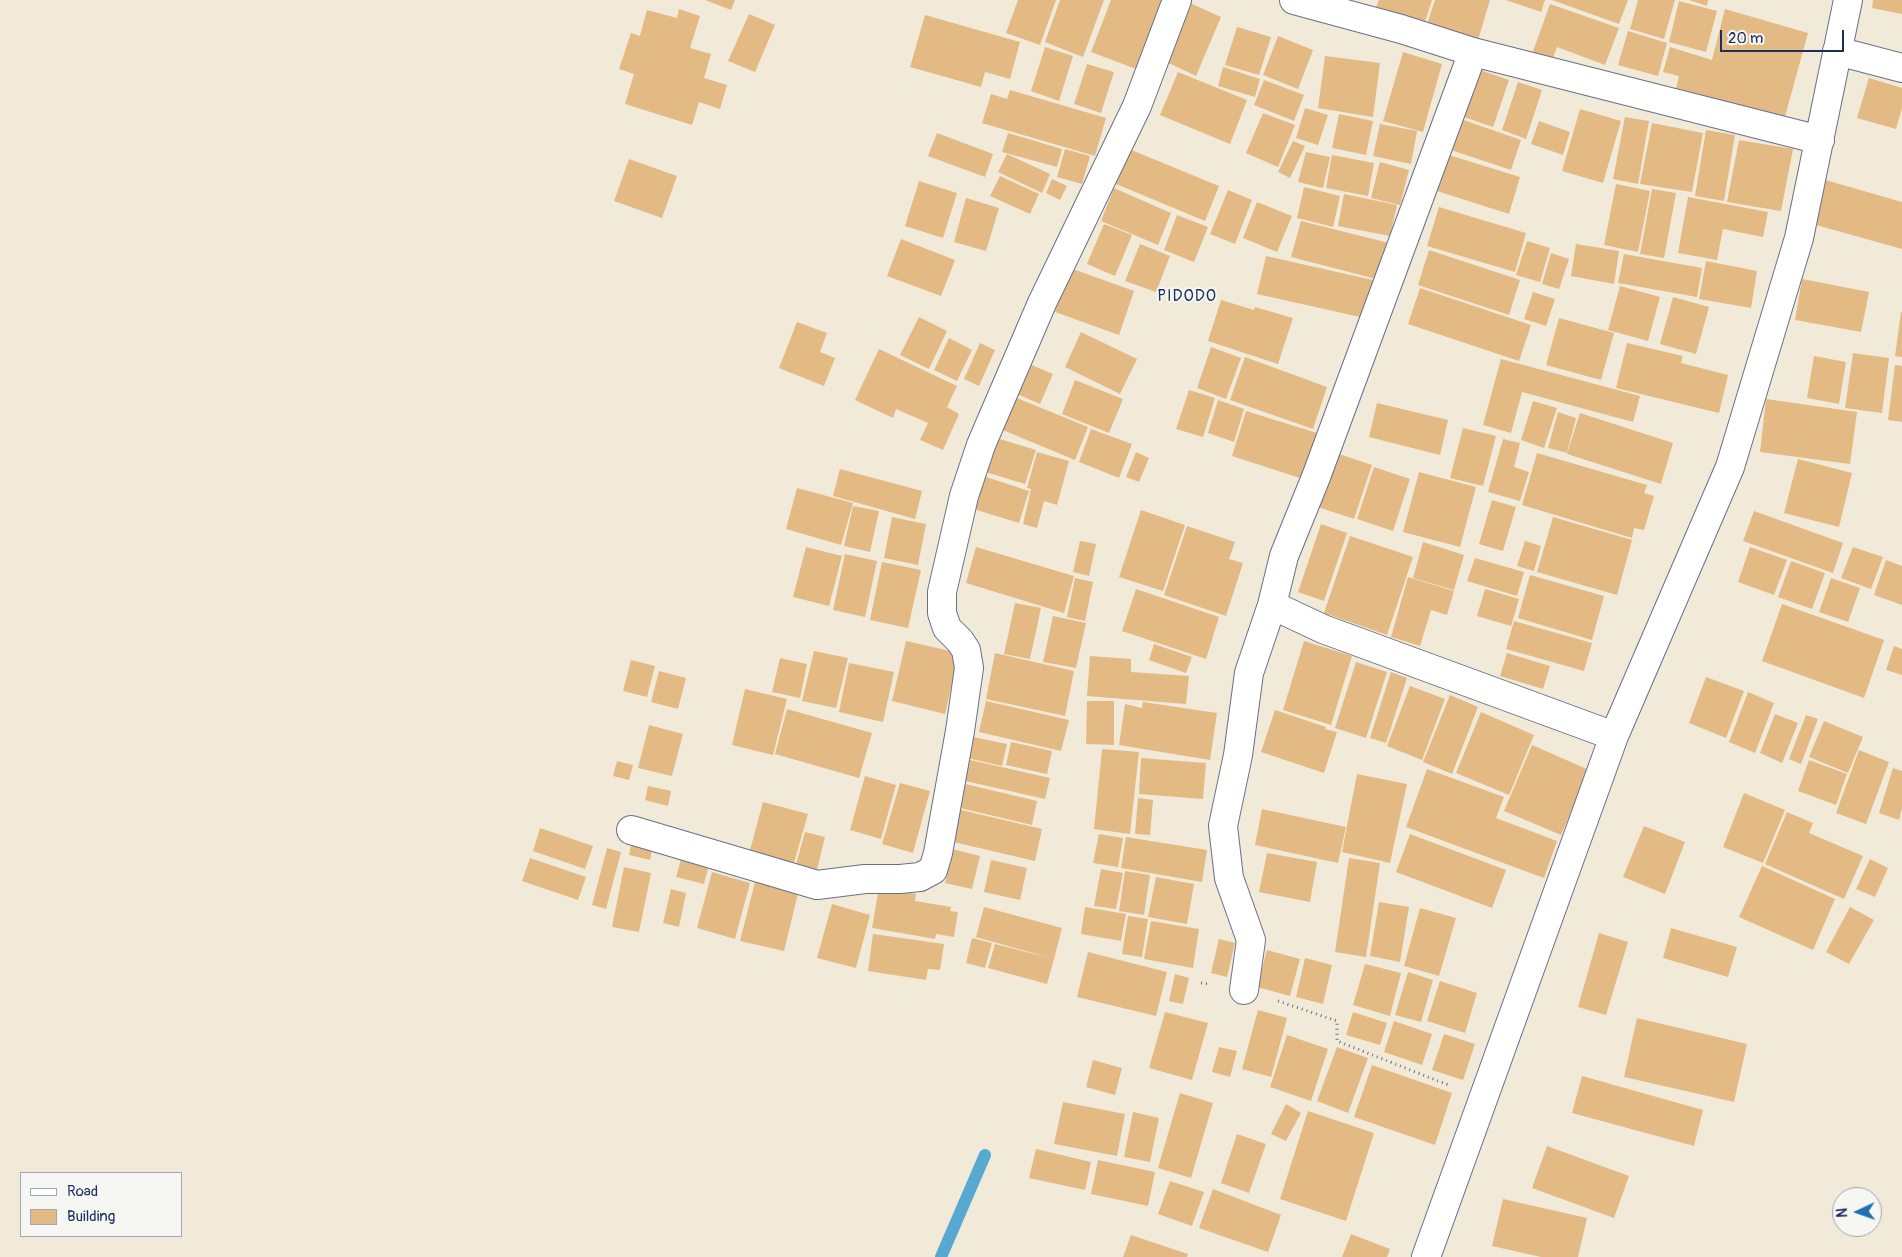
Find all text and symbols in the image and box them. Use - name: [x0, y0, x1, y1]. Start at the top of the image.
- scale bar: [1722, 20, 1846, 52]
- text: 20 m: [1728, 29, 1763, 48]
- district label: PIDODO: [1156, 287, 1218, 307]
- legend: [20, 1172, 182, 1237]
- text: Road: [67, 1182, 98, 1201]
- north arrow: [1832, 1187, 1882, 1237]
- text: Building: [67, 1207, 115, 1226]
- text: N: [1834, 1208, 1851, 1218]

